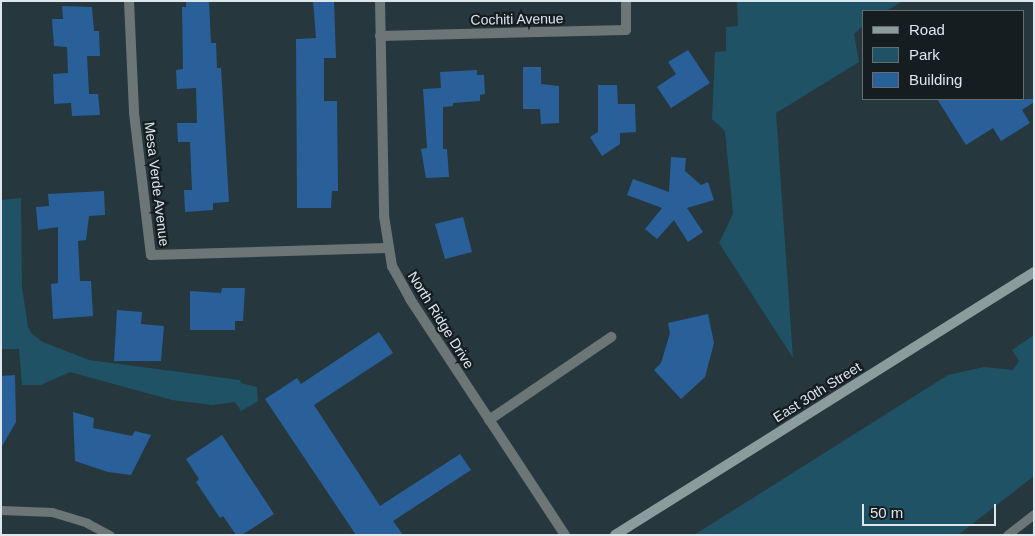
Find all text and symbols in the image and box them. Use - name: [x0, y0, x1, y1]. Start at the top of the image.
- street label: Cochiti Avenue: [470, 10, 564, 28]
- legend: [862, 10, 1025, 100]
- text: Road: [909, 21, 945, 38]
- text: Park: [909, 46, 940, 63]
- text: Building: [909, 71, 962, 88]
- street label: Mesa Verde Avenue: [141, 121, 173, 247]
- street label: North Ridge Drive: [404, 268, 478, 372]
- street label: East 30th Street: [770, 358, 864, 426]
- scale bar: [865, 494, 999, 526]
- text: 50 m: [870, 504, 903, 521]

